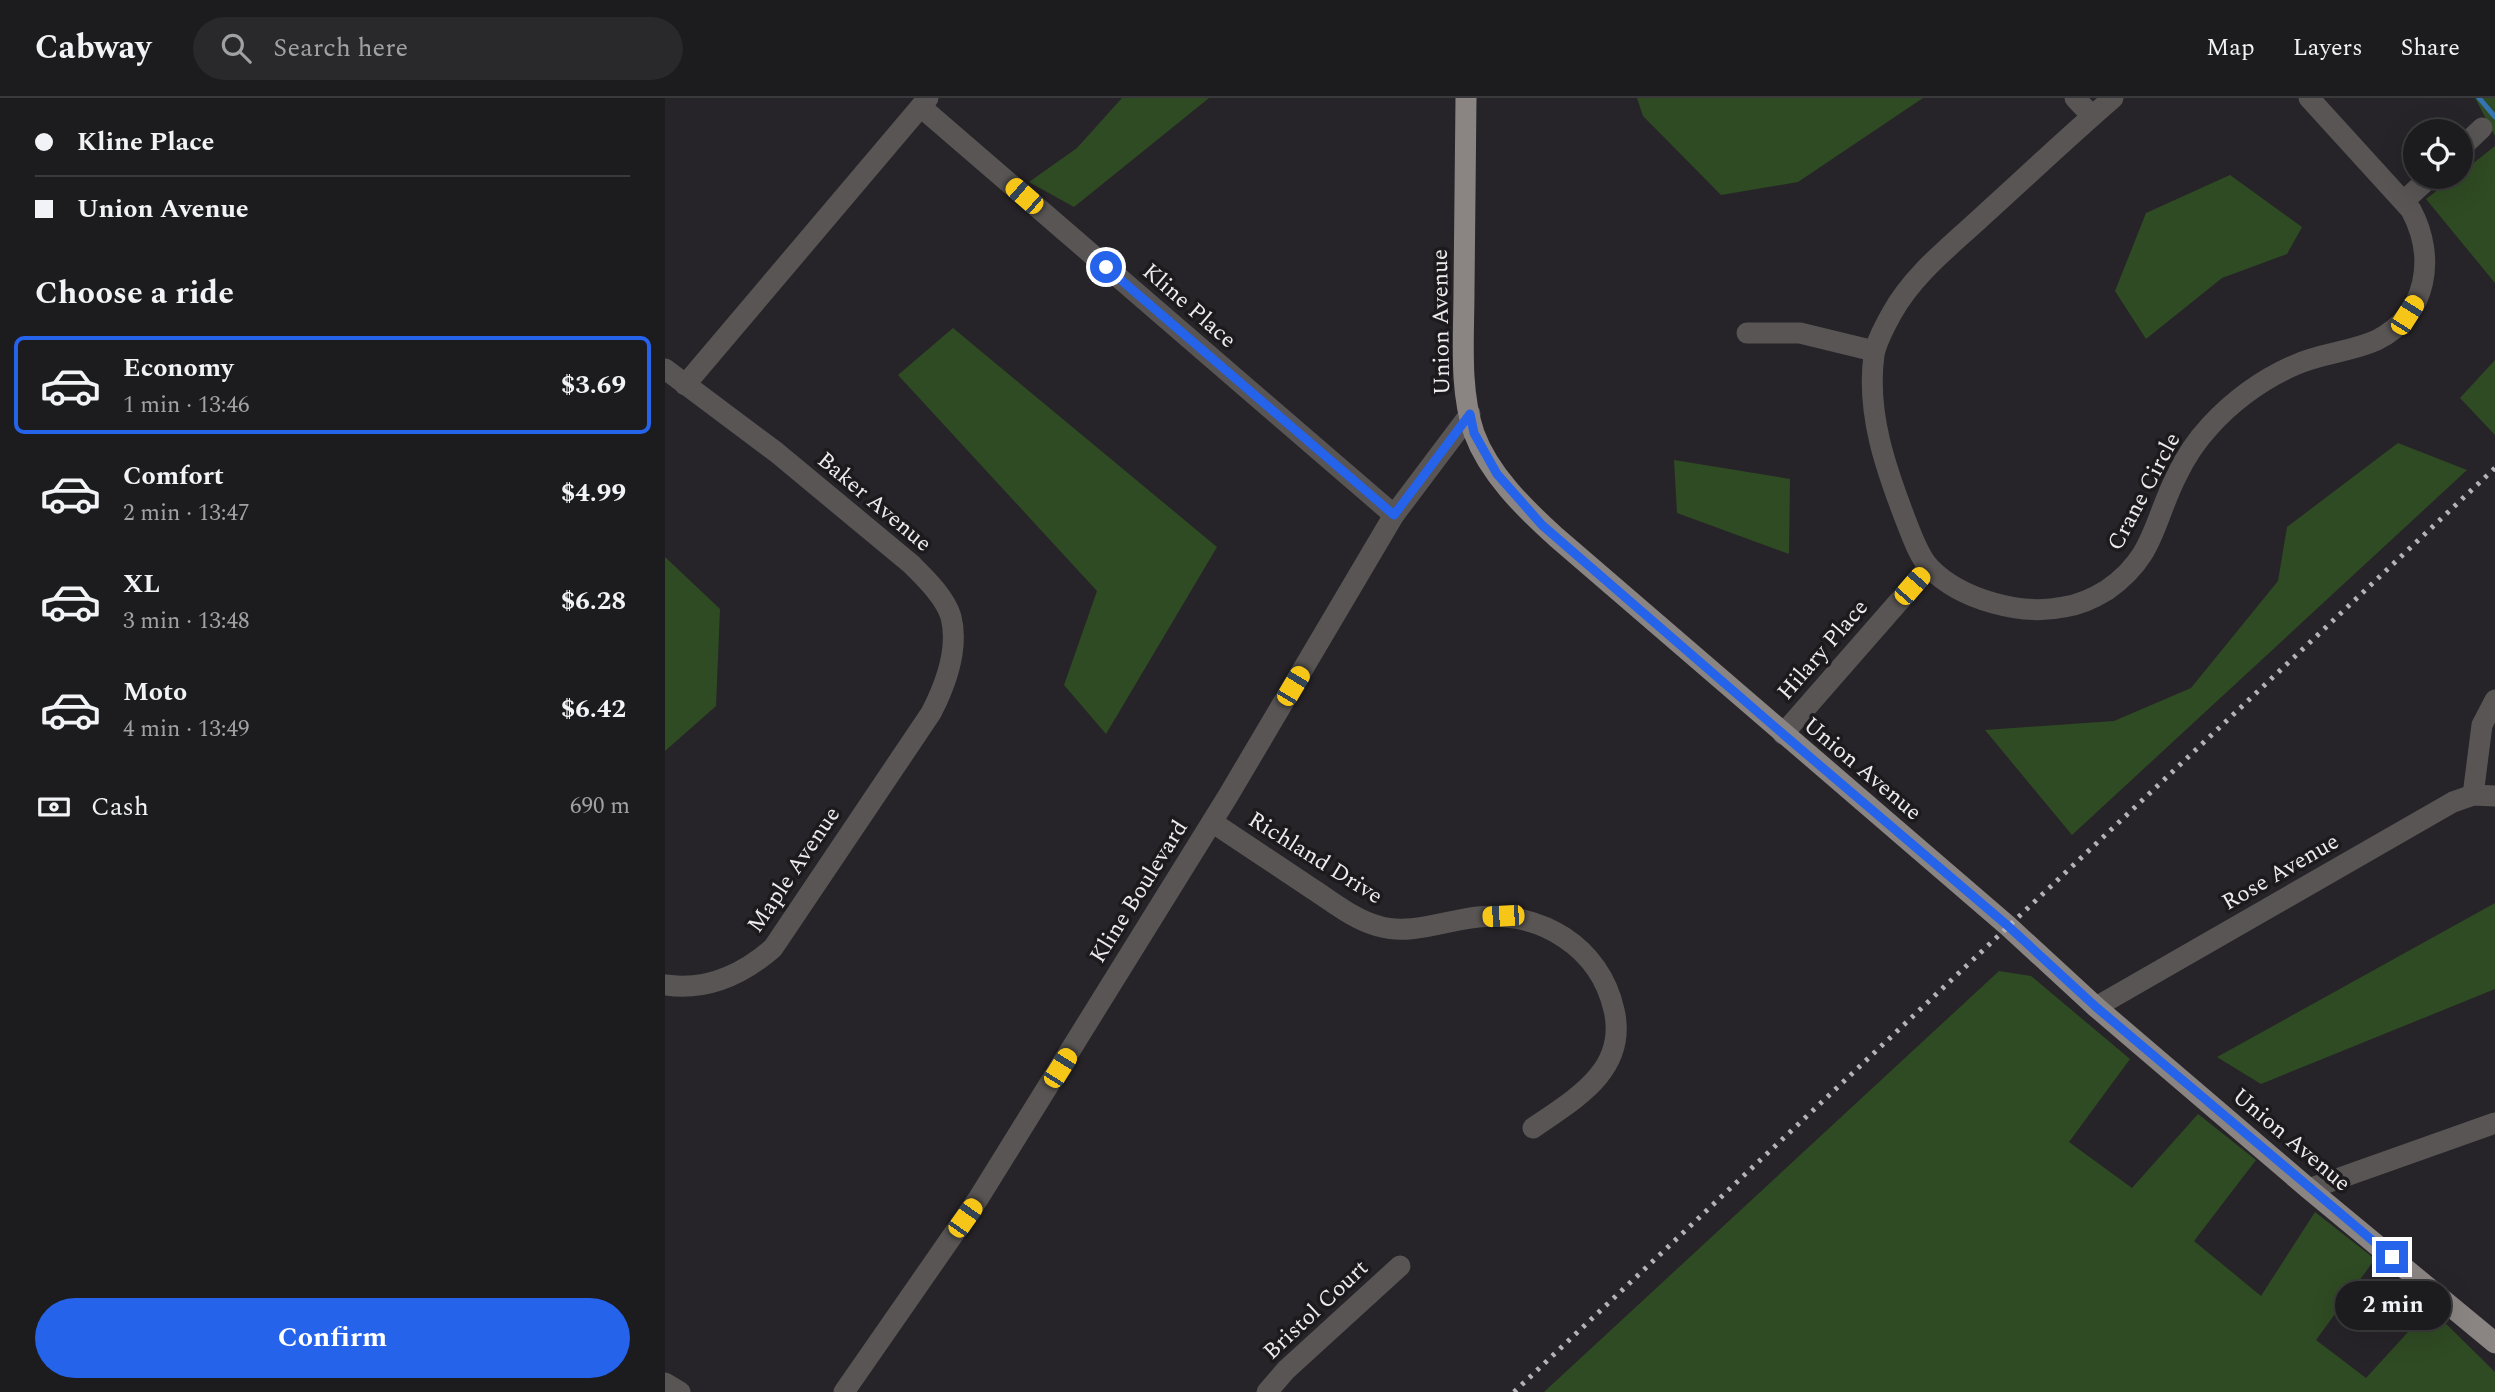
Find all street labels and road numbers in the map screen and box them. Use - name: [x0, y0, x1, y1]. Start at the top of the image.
- street label: Union Avenue: [1423, 249, 1460, 395]
- street label: Kline Place: [1134, 255, 1244, 357]
- street label: Crane Circle: [2098, 426, 2190, 557]
- street label: Baker Avenue: [809, 444, 939, 561]
- street label: Hilary Place: [1769, 591, 1877, 708]
- street label: Union Avenue: [1795, 709, 1929, 830]
- street label: Maple Avenue: [739, 800, 850, 940]
- street label: Richland Drive: [1241, 803, 1389, 914]
- street label: Kline Boulevard: [1081, 813, 1197, 970]
- street label: Rose Avenue: [2216, 825, 2346, 920]
- street label: Union Avenue: [2224, 1080, 2358, 1201]
- street label: Bristol Court: [1255, 1252, 1377, 1368]

